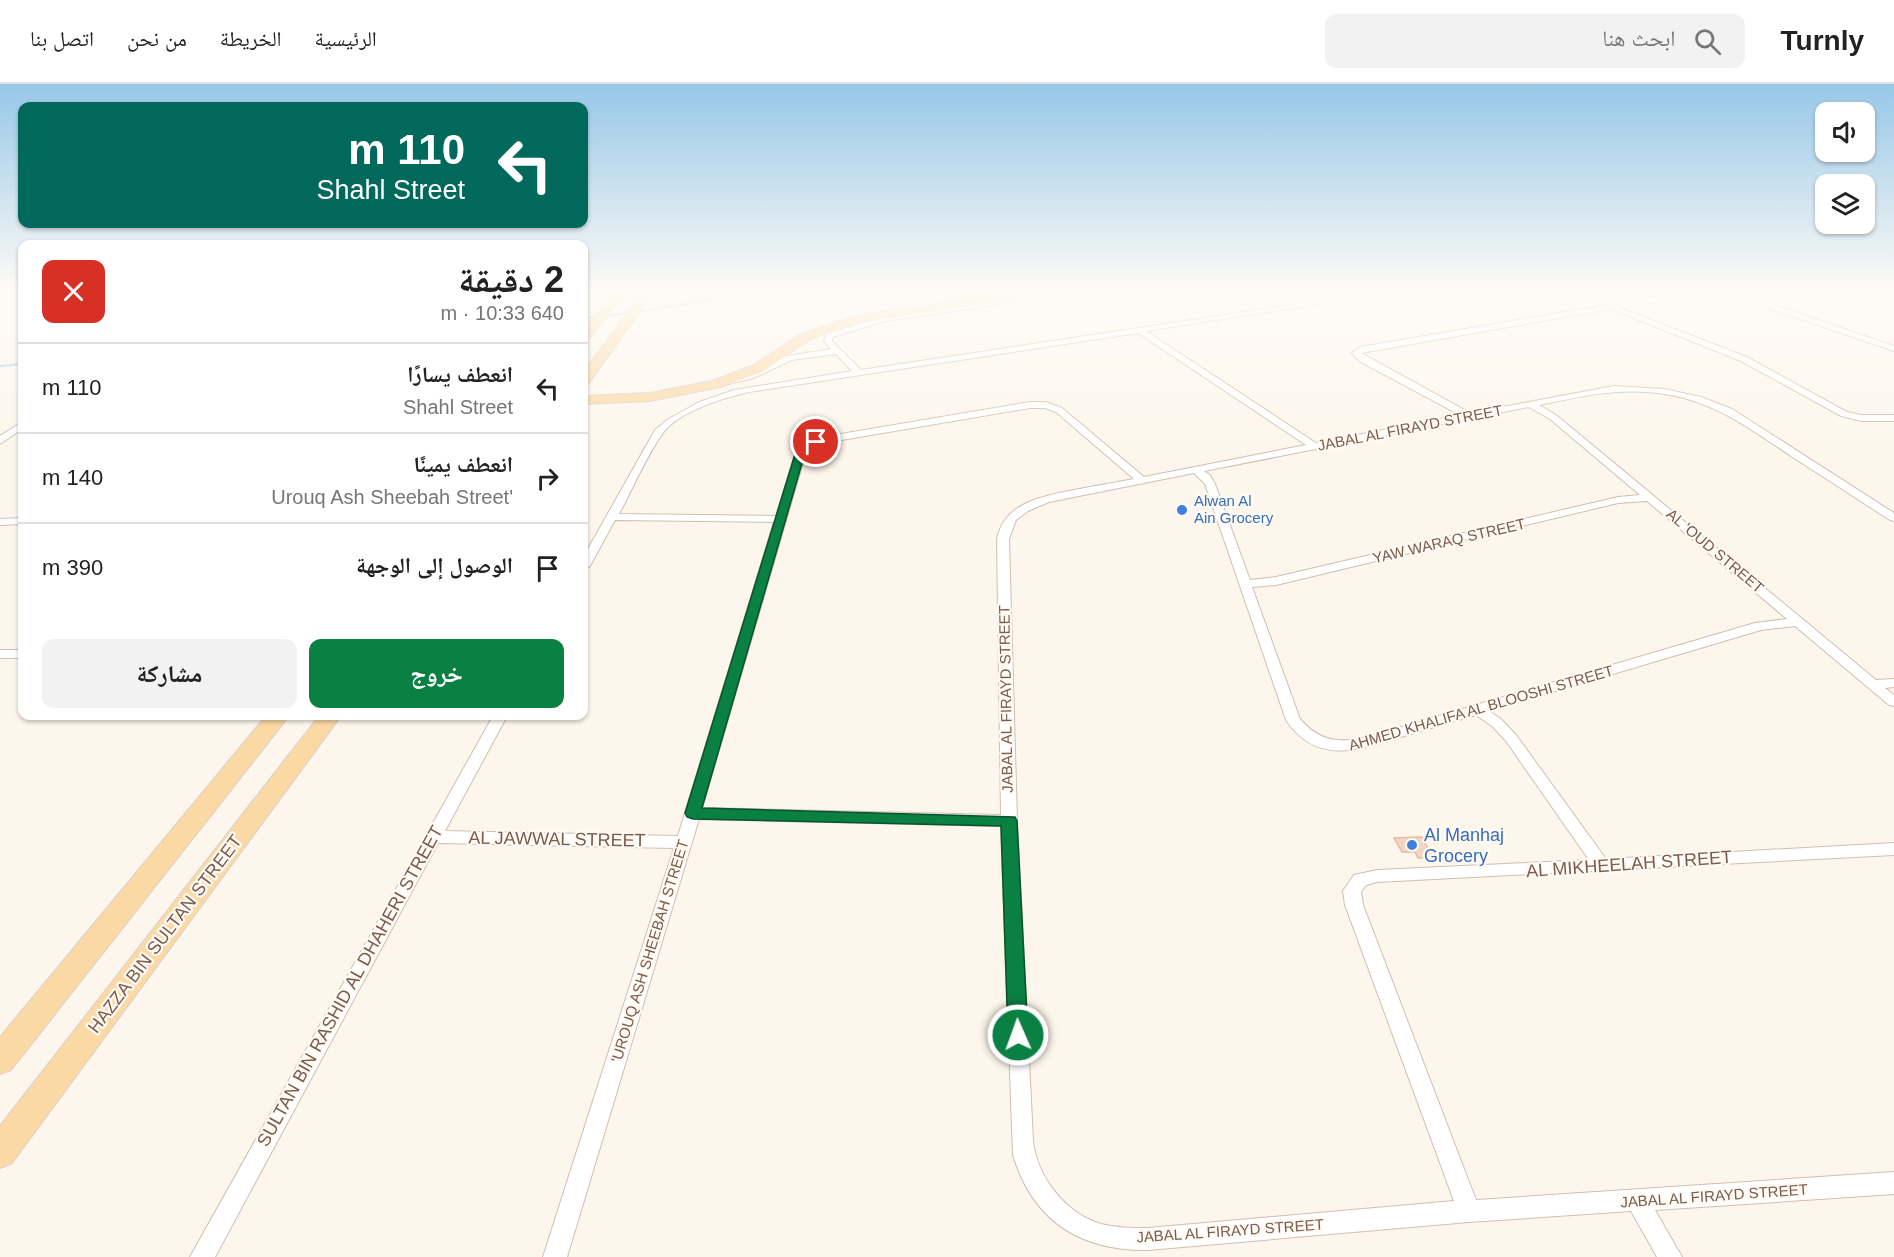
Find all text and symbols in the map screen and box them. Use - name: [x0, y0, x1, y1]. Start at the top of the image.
- search box: [1325, 14, 1745, 68]
- icon: search: [1691, 25, 1724, 58]
- text: Turnly: [1781, 25, 1864, 56]
- text: ابحث هنا: [1602, 26, 1676, 51]
- text: اتصل بنا: [30, 27, 94, 50]
- text: من نحن: [127, 27, 187, 50]
- text: الخريطة: [220, 27, 282, 50]
- text: الرئيسية: [315, 27, 377, 50]
- map controls: [1815, 102, 1875, 234]
- button: sound: [1815, 102, 1875, 162]
- text: 110 m: [348, 126, 465, 173]
- icon: left: [486, 126, 564, 204]
- button: layers: [1815, 174, 1875, 234]
- text: Shahl Street: [316, 175, 465, 205]
- text: 2 دقيقة: [458, 259, 564, 300]
- button: close: [42, 260, 105, 323]
- text: 640 m · 10:33: [441, 302, 564, 324]
- text: انعطف يسارًا: [407, 362, 513, 387]
- icon: left: [531, 372, 564, 405]
- text: 110 m: [42, 375, 102, 400]
- text: Shahl Street: [403, 396, 513, 418]
- street label: JABAL AL FIRAYD STREET: [1316, 401, 1504, 454]
- pin: [790, 416, 841, 467]
- icon: arrive: [799, 425, 832, 458]
- text: انعطف يمينًا: [414, 452, 513, 477]
- icon: right: [531, 462, 564, 495]
- text: 140 m: [42, 465, 103, 490]
- text: 'Urouq Ash Sheebah Street: [271, 486, 513, 508]
- place label: Alwan Al Ain Grocery: [1194, 492, 1274, 526]
- marker: Alwan Al Ain Grocery: [1175, 503, 1189, 517]
- street label: AL 'OUD STREET: [1663, 505, 1767, 596]
- street label: YAW WARAQ STREET: [1371, 515, 1527, 566]
- icon: arrive: [531, 552, 564, 585]
- text: الوصول إلى الوجهة: [356, 553, 513, 578]
- text: 390 m: [42, 555, 103, 580]
- street label: JABAL AL FIRAYD STREET: [995, 605, 1016, 793]
- button: مشاركة: [42, 639, 297, 708]
- button: خروج: [309, 639, 564, 708]
- street label: AHMED KHALIFA AL BLOOSHI STREET: [1347, 662, 1615, 754]
- street label: SULTAN BIN RASHID AL DHAHERI STREET: [253, 822, 447, 1150]
- place label: Al Manhaj Grocery: [1424, 825, 1504, 866]
- street label: AL JAWWAL STREET: [468, 827, 646, 851]
- street label: HAZZA BIN SULTAN STREET: [84, 831, 246, 1037]
- street label: 'UROUQ ASH SHEEBAH STREET: [607, 837, 692, 1064]
- marker: Al Manhaj Grocery: [1405, 838, 1419, 852]
- street label: AL MIKHEELAH STREET: [1525, 847, 1733, 881]
- position arrow: [986, 1003, 1050, 1067]
- street label: JABAL AL FIRAYD STREET: [1620, 1180, 1808, 1211]
- street label: JABAL AL FIRAYD STREET: [1136, 1215, 1324, 1246]

